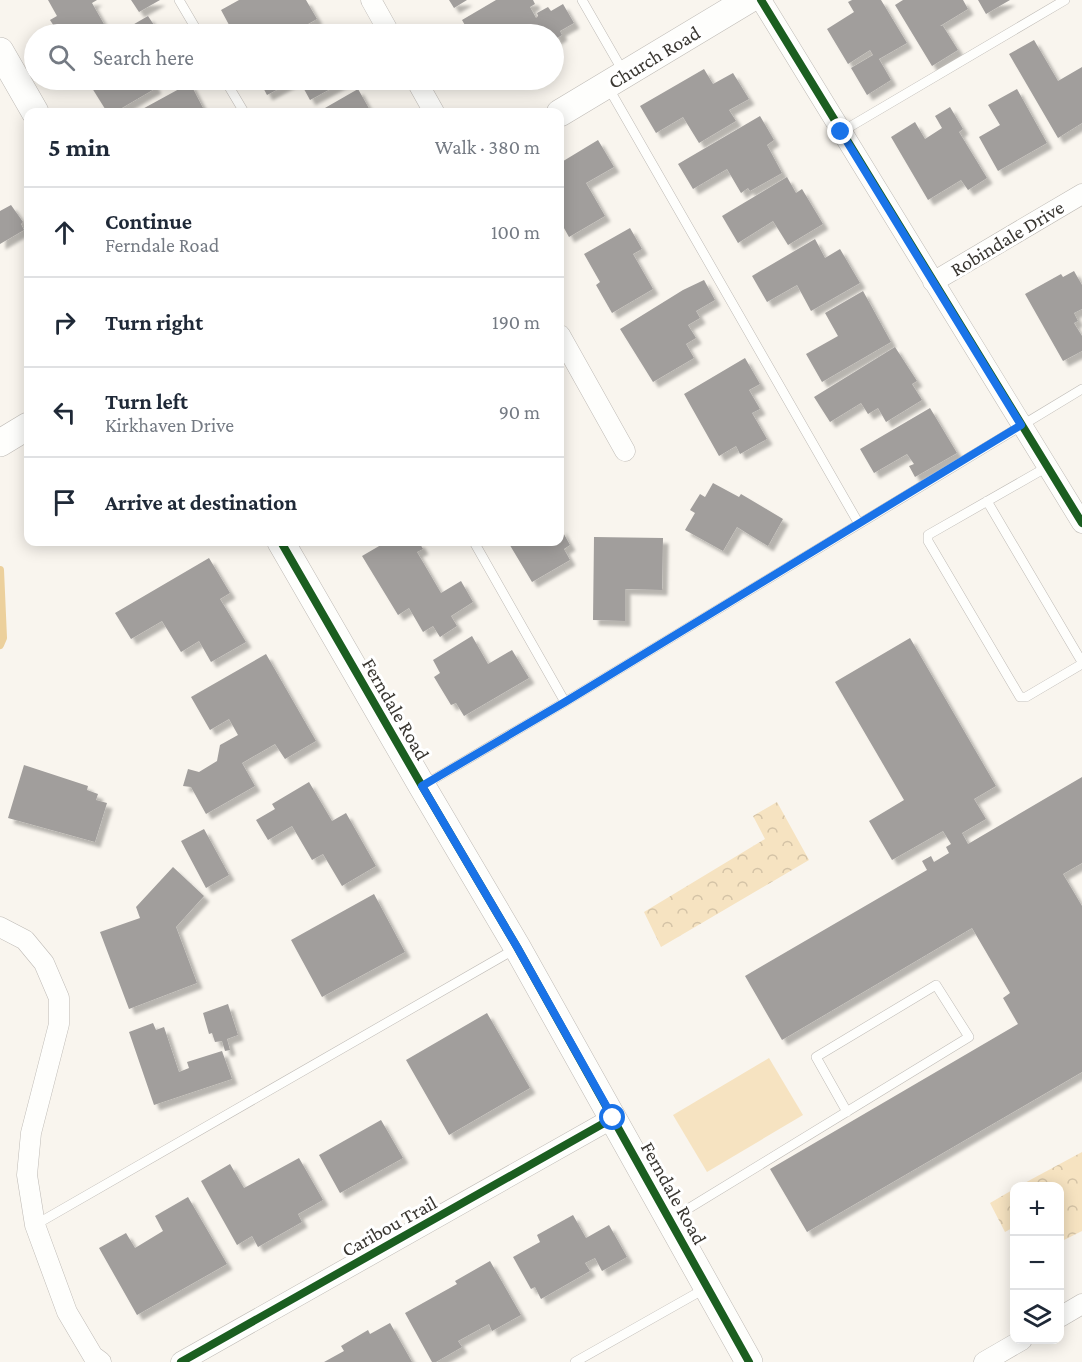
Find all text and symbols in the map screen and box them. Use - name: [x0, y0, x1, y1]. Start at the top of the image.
- street label: Church Road: [604, 21, 704, 93]
- search box: [24, 24, 564, 90]
- icon: search: [45, 41, 78, 74]
- text: Search here: [93, 45, 194, 70]
- route end: [827, 118, 853, 144]
- text: 5 min: [48, 133, 110, 162]
- text: Walk · 380 m: [435, 136, 540, 158]
- street label: Robindale Drive: [946, 195, 1068, 280]
- text: Continue: [105, 209, 192, 234]
- icon: ahead: [48, 216, 81, 249]
- text: 100 m: [491, 221, 540, 243]
- text: Ferndale Road: [105, 234, 219, 256]
- icon: right: [48, 306, 81, 339]
- text: Turn right: [105, 310, 203, 335]
- text: 190 m: [492, 311, 540, 333]
- text: Turn left: [105, 389, 188, 414]
- icon: left: [48, 396, 81, 429]
- text: 90 m: [499, 401, 540, 423]
- text: Kirkhaven Drive: [105, 414, 234, 436]
- icon: arrive: [48, 486, 81, 519]
- text: Arrive at destination: [105, 490, 297, 515]
- street label: Ferndale Road: [358, 654, 434, 764]
- route start: [599, 1104, 625, 1130]
- street label: Ferndale Road: [637, 1138, 712, 1249]
- map controls: [1010, 1182, 1064, 1344]
- button: +: [1010, 1182, 1064, 1236]
- street label: Caribou Trail: [338, 1191, 440, 1261]
- button: −: [1010, 1236, 1064, 1290]
- button: layers: [1010, 1290, 1064, 1344]

